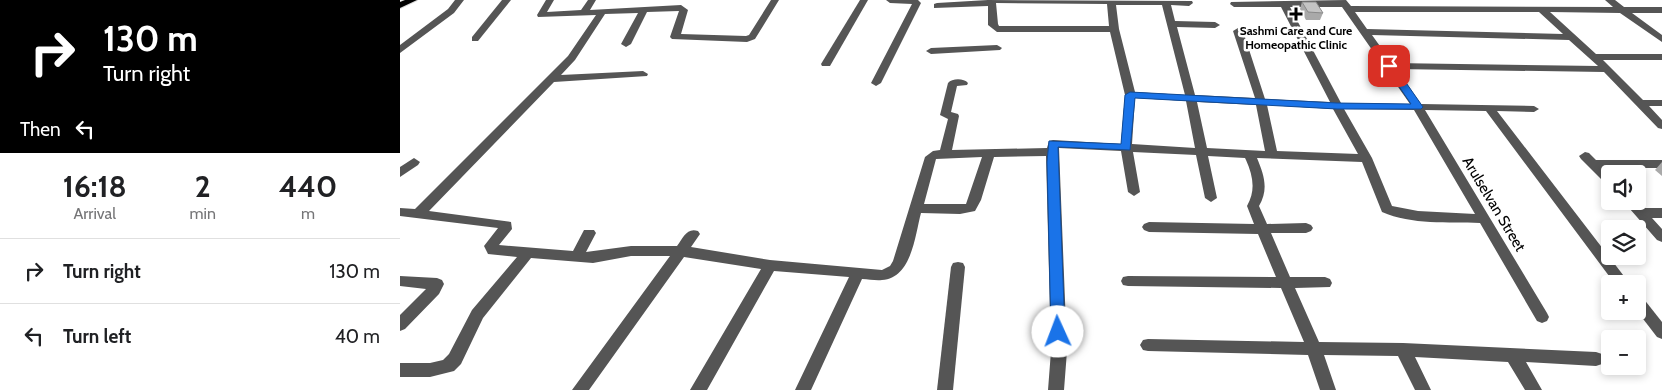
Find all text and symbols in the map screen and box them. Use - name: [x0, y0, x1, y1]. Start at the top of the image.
- marker: Sashmi Care and Cure Homeopathic Clinic: [1289, 7, 1303, 21]
- text: 130 m: [103, 17, 198, 60]
- icon: right: [20, 20, 85, 85]
- place label: Sashmi Care and Cure Homeopathic Clinic: [1240, 23, 1352, 52]
- pin: [1368, 45, 1410, 87]
- icon: arrive: [1375, 52, 1403, 80]
- text: Turn right: [103, 60, 190, 87]
- icon: left: [71, 115, 99, 143]
- text: Then: [20, 118, 61, 141]
- street label: Arulselvan Street: [1459, 153, 1529, 255]
- map controls: [1601, 165, 1646, 375]
- button: sound: [1601, 165, 1646, 210]
- text: 16:18: [63, 168, 127, 205]
- text: 2: [195, 168, 211, 205]
- text: 440: [279, 168, 337, 205]
- text: Arrival: [73, 204, 116, 223]
- text: min: [189, 204, 216, 223]
- text: m: [301, 204, 315, 223]
- button: layers: [1601, 220, 1646, 265]
- icon: right: [20, 257, 48, 285]
- text: Turn right: [63, 260, 141, 283]
- text: 130 m: [329, 260, 380, 283]
- button: +: [1601, 275, 1646, 320]
- position arrow: [1031, 305, 1083, 357]
- icon: left: [20, 322, 48, 350]
- text: Turn left: [63, 325, 131, 348]
- text: 40 m: [335, 325, 380, 348]
- button: −: [1601, 330, 1646, 375]

